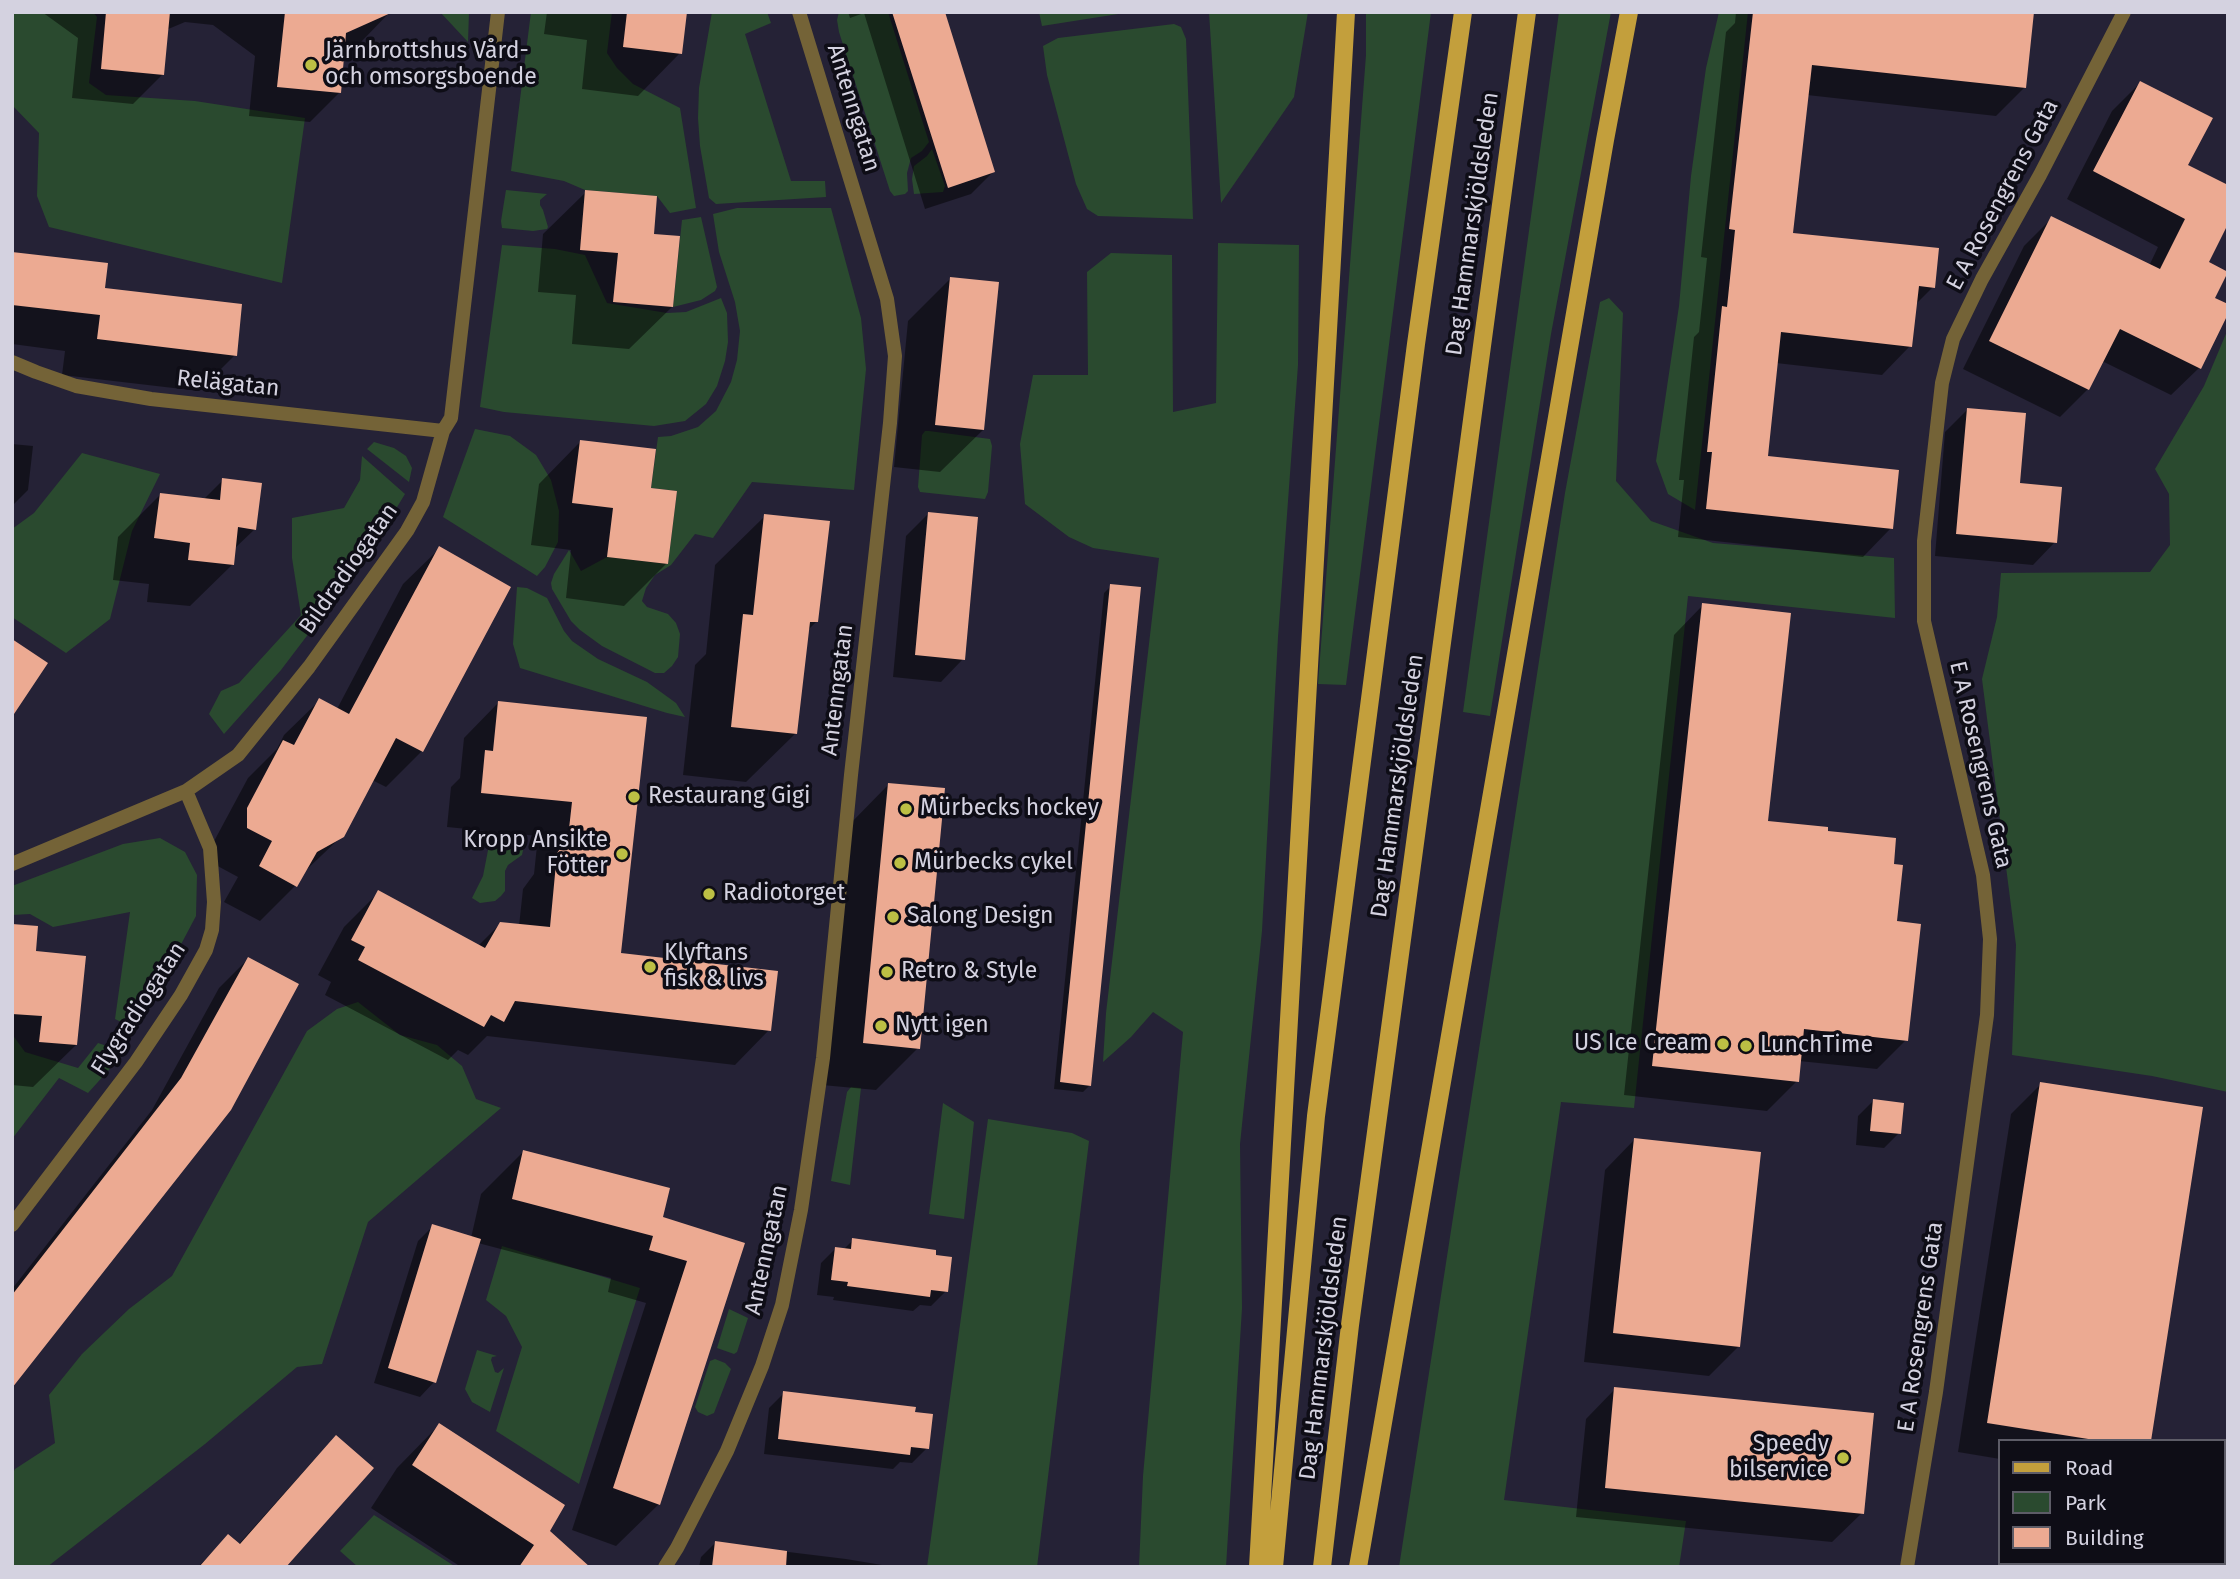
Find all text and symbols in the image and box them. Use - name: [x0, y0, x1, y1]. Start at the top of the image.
- place label: Järnbrottshus Vård- och omsorgsboende: [325, 38, 537, 92]
- street label: Antenngatan: [820, 41, 886, 175]
- marker: Järnbrottshus Vård- och omsorgsboende: [303, 57, 319, 73]
- street label: Dag Hammarskjöldsleden: [1441, 90, 1505, 358]
- street label: E A Rosengrens Gata: [1941, 95, 2065, 295]
- street label: Relägatan: [175, 365, 281, 403]
- street label: Bildradiogatan: [294, 498, 404, 640]
- street label: Antenngatan: [816, 623, 860, 757]
- street label: Dag Hammarskjöldsleden: [1366, 652, 1430, 920]
- street label: E A Rosengrens Gata: [1943, 659, 2017, 871]
- place label: Restaurang Gigi: [648, 783, 810, 811]
- marker: Restaurang Gigi: [626, 789, 642, 805]
- place label: Mürbecks hockey: [920, 795, 1099, 823]
- marker: Mürbecks hockey: [898, 801, 914, 817]
- place label: Kropp Ansikte Fötter: [463, 827, 608, 881]
- marker: Kropp Ansikte Fötter: [614, 846, 630, 862]
- place label: Mürbecks cykel: [914, 849, 1073, 877]
- marker: Mürbecks cykel: [892, 855, 908, 871]
- place label: Radiotorget: [723, 880, 845, 908]
- marker: Radiotorget: [701, 886, 717, 902]
- place label: Salong Design: [907, 903, 1053, 931]
- marker: Salong Design: [885, 909, 901, 925]
- street label: Flygradiogatan: [86, 937, 192, 1081]
- place label: Klyftans fisk & livs: [664, 940, 764, 994]
- place label: Retro & Style: [901, 958, 1037, 986]
- marker: Klyftans fisk & livs: [642, 959, 658, 975]
- marker: Retro & Style: [879, 964, 895, 980]
- place label: Nytt igen: [895, 1012, 989, 1040]
- marker: Nytt igen: [873, 1018, 889, 1034]
- place label: US Ice Cream: [1574, 1030, 1709, 1058]
- place label: LunchTime: [1760, 1032, 1873, 1060]
- marker: US Ice Cream: [1715, 1036, 1731, 1052]
- marker: LunchTime: [1738, 1038, 1754, 1054]
- street label: Antenngatan: [740, 1182, 794, 1318]
- street label: Dag Hammarskjöldsleden: [1294, 1214, 1354, 1482]
- street label: E A Rosengrens Gata: [1893, 1220, 1949, 1434]
- place label: Speedy bilservice: [1729, 1431, 1829, 1485]
- legend: [1998, 1439, 2226, 1565]
- marker: Speedy bilservice: [1835, 1450, 1851, 1466]
- text: Road: [2065, 1455, 2113, 1481]
- text: Park: [2065, 1490, 2106, 1516]
- text: Building: [2065, 1525, 2144, 1551]

